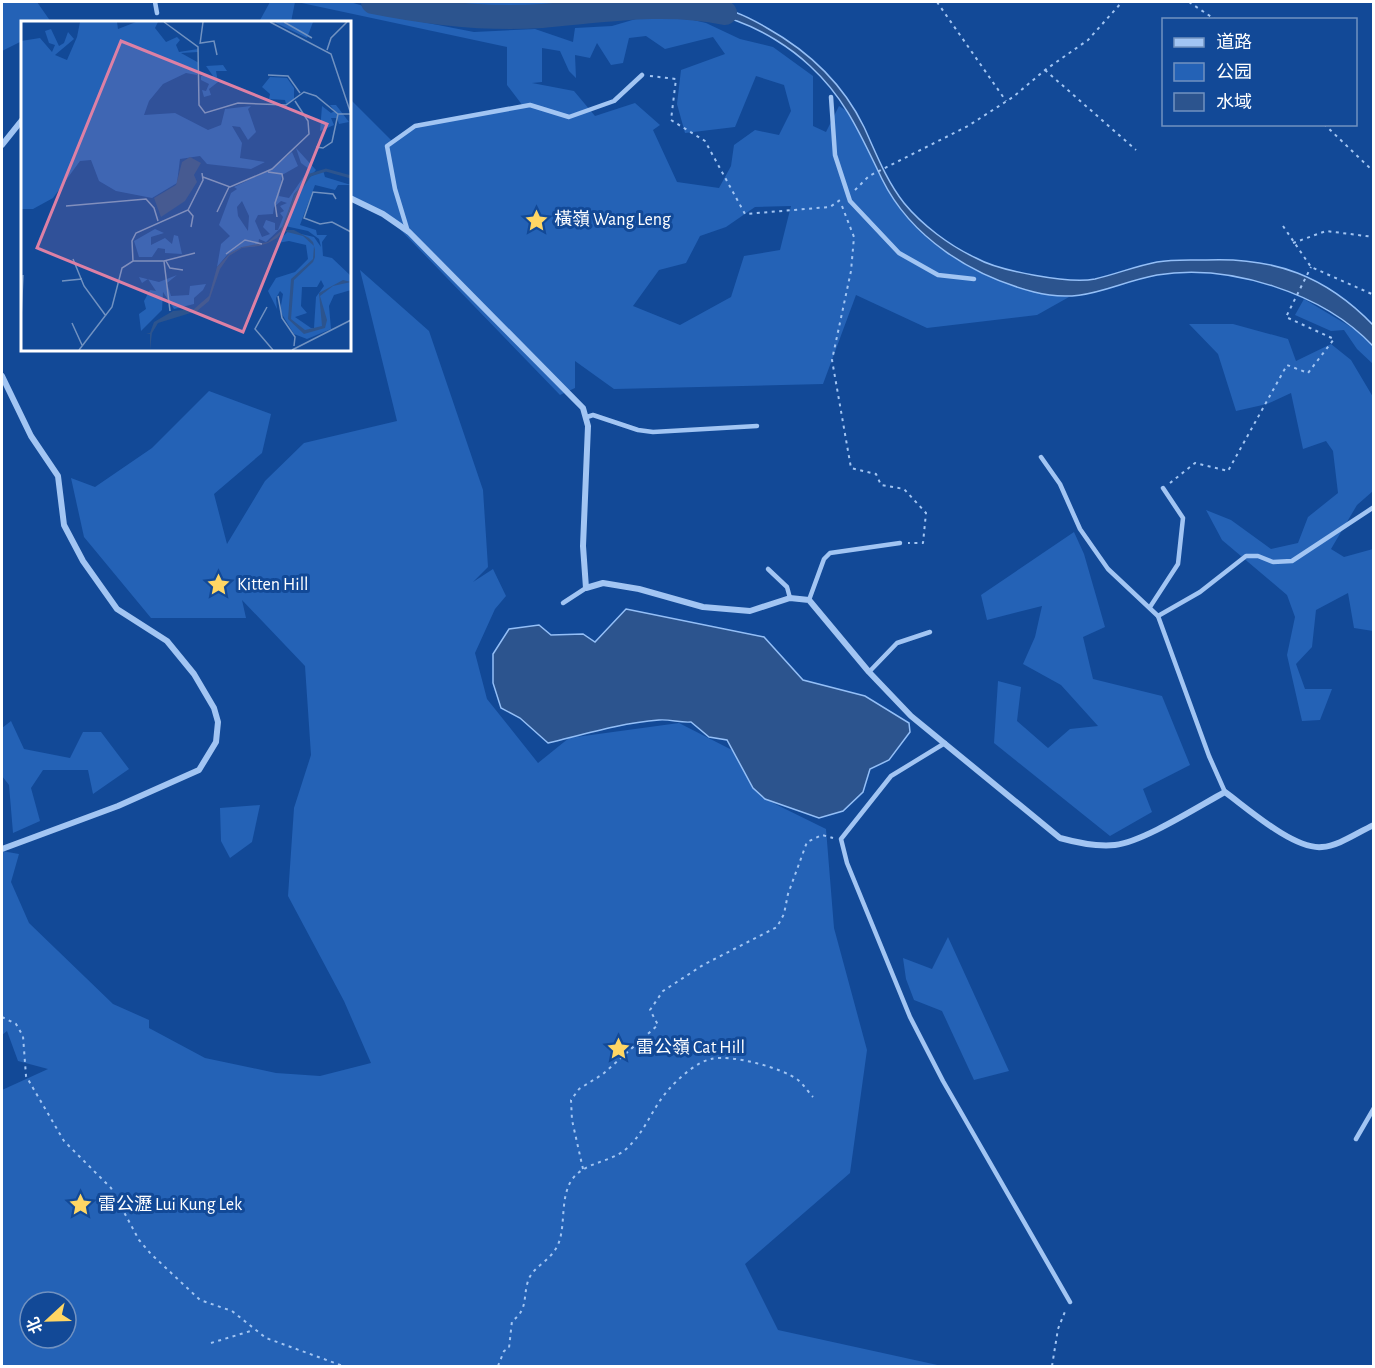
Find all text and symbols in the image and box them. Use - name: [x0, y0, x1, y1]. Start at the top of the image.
- legend: [1162, 18, 1357, 126]
- inset map: [21, 21, 351, 351]
- text: 道路: [1216, 32, 1252, 52]
- text: 公园: [1216, 63, 1252, 82]
- text: 水域: [1216, 93, 1252, 112]
- place icon: 橫嶺 Wang Leng: [523, 207, 549, 233]
- place label: 橫嶺 Wang Leng: [554, 209, 671, 229]
- place icon: Kitten Hill: [206, 572, 232, 598]
- place label: Kitten Hill: [237, 576, 309, 594]
- place icon: 雷公嶺 Cat Hill: [605, 1035, 631, 1061]
- place label: 雷公嶺 Cat Hill: [636, 1037, 745, 1057]
- place icon: 雷公瀝 Lui Kung Lek: [67, 1192, 93, 1218]
- place label: 雷公瀝 Lui Kung Lek: [98, 1195, 243, 1214]
- north arrow: [18, 1290, 78, 1350]
- text: 北: [24, 1315, 45, 1336]

